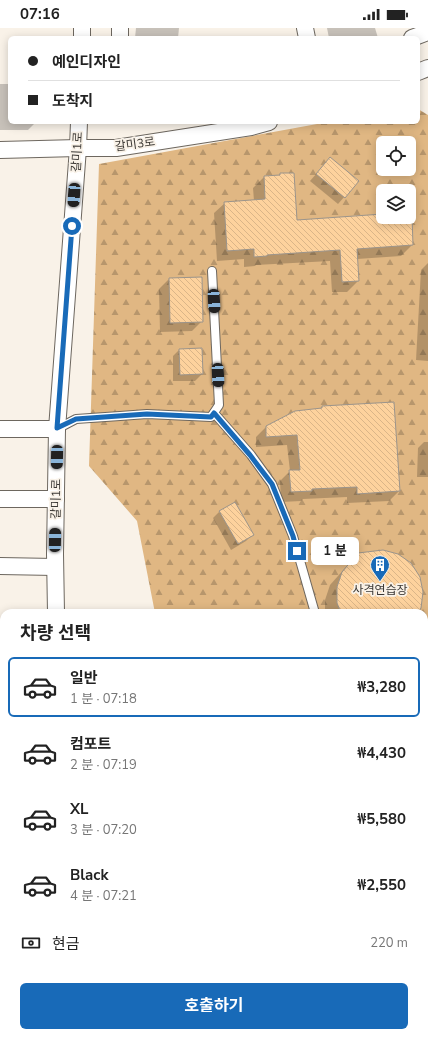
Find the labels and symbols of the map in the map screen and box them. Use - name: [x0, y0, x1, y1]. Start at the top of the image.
- street label: 갈미1로: [68, 131, 86, 173]
- street label: 갈미3로: [114, 133, 156, 155]
- car: [67, 183, 81, 207]
- route start: [63, 217, 81, 235]
- car: [207, 289, 221, 313]
- car: [211, 363, 225, 387]
- car: [51, 445, 63, 469]
- street label: 갈미1로: [48, 479, 64, 519]
- car: [49, 528, 61, 552]
- callout: 1 분: [311, 537, 359, 565]
- route end: [288, 542, 306, 560]
- building icon: 사격연습장: [369, 554, 391, 582]
- place label: 사격연습장: [352, 582, 408, 598]

